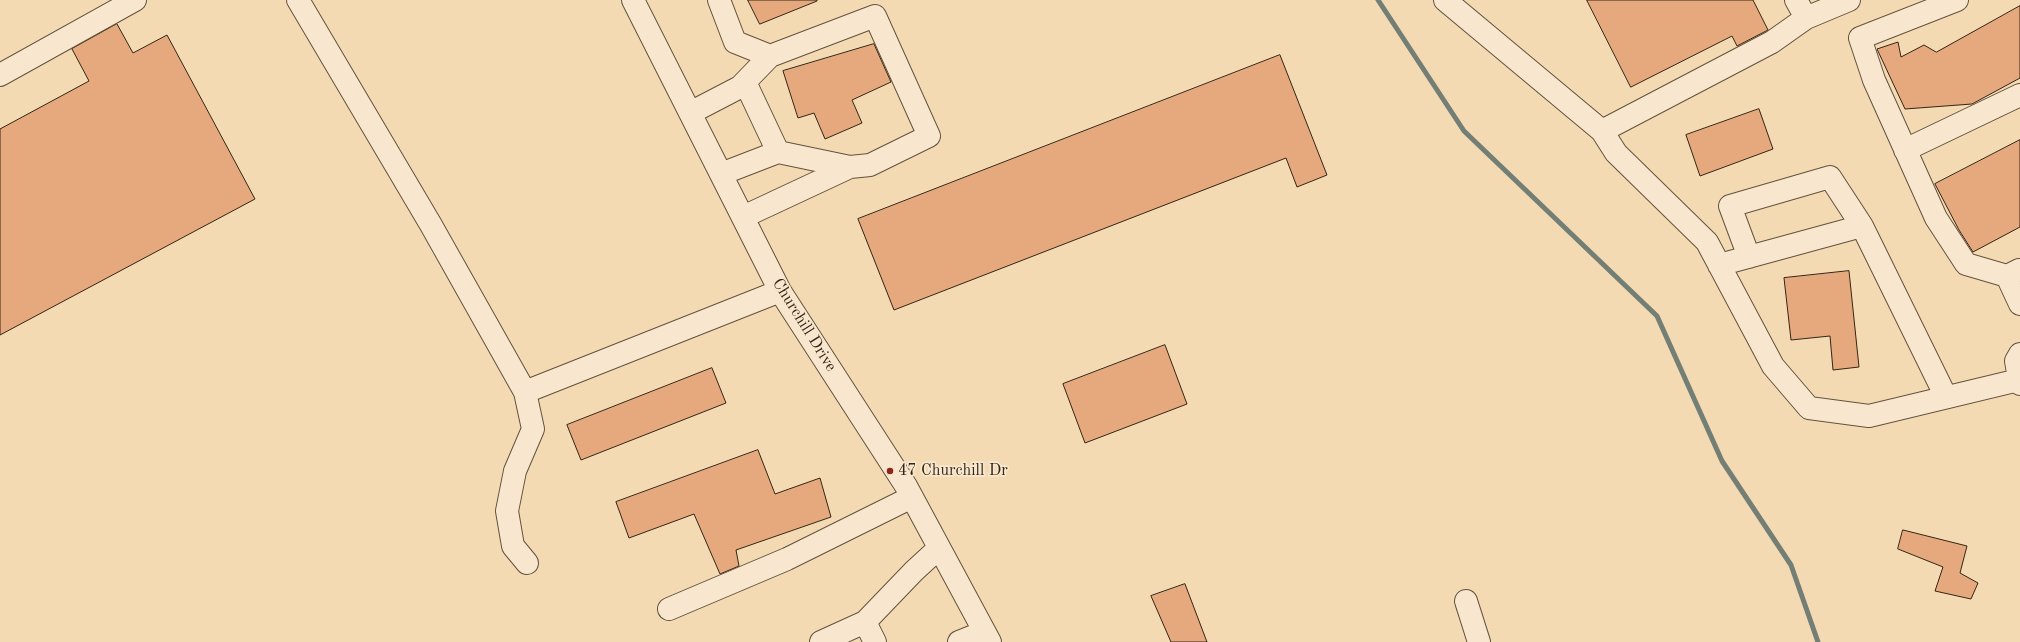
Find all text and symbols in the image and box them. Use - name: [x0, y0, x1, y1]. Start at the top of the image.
- street label: Churchill Drive: [768, 275, 840, 375]
- place label: 47 Churchill Dr: [898, 461, 1008, 481]
- marker: 47 Churchill Dr: [885, 466, 895, 476]

